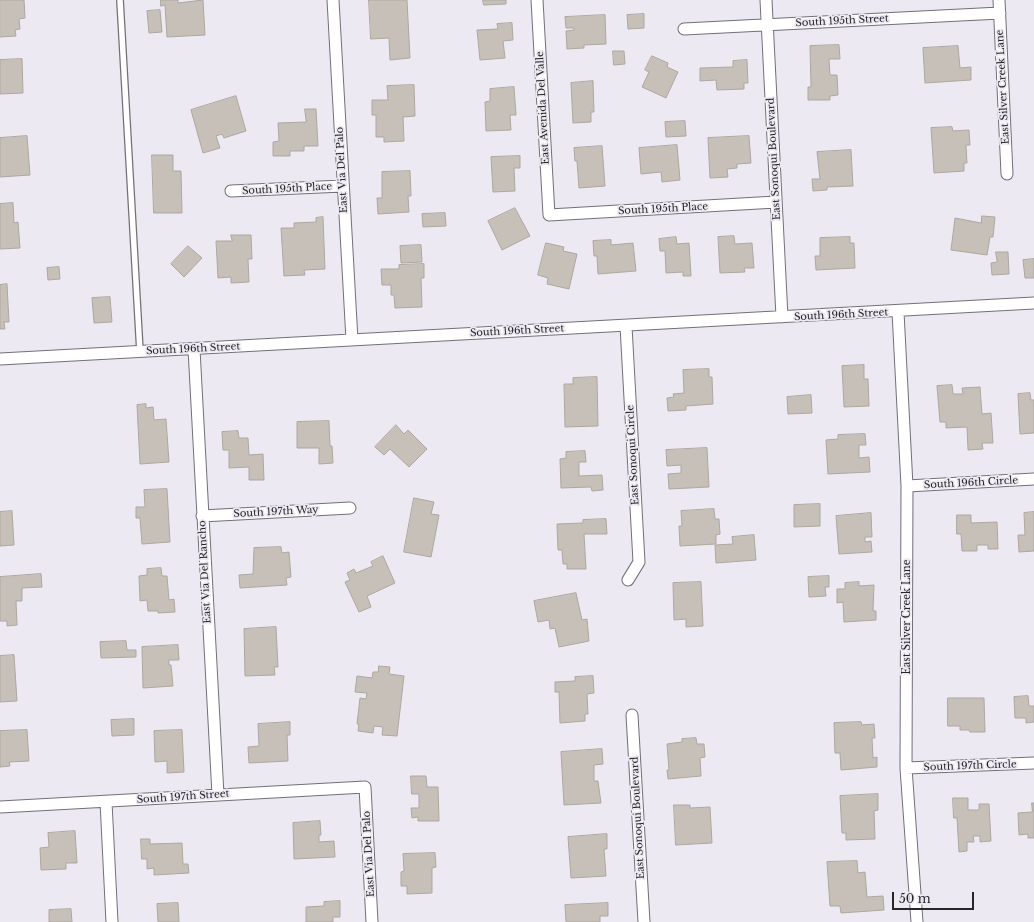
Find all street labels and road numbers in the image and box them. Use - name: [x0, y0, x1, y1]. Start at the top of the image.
- street label: South 195th Street: [795, 13, 889, 29]
- street label: East Silver Creek Lane: [994, 29, 1012, 145]
- street label: East Avenida Del Valle: [534, 51, 552, 165]
- street label: East Sonoqui Boulevard: [765, 97, 783, 221]
- street label: East Via Del Palo: [334, 127, 350, 213]
- street label: South 195th Place: [242, 181, 332, 197]
- street label: South 195th Place: [618, 201, 708, 217]
- street label: South 196th Street: [794, 307, 888, 323]
- street label: South 196th Street: [470, 323, 564, 339]
- street label: South 196th Street: [146, 341, 240, 357]
- street label: East Sonoqui Circle: [624, 405, 642, 505]
- street label: South 196th Circle: [924, 475, 1018, 491]
- street label: South 197th Way: [233, 504, 319, 520]
- street label: East Via Del Rancho: [196, 520, 214, 624]
- street label: East Silver Creek Lane: [901, 560, 913, 674]
- street label: East Sonoqui Boulevard: [629, 756, 647, 880]
- street label: South 197th Circle: [923, 758, 1017, 774]
- street label: South 197th Street: [136, 788, 230, 806]
- street label: East Via Del Palo: [361, 811, 377, 897]

